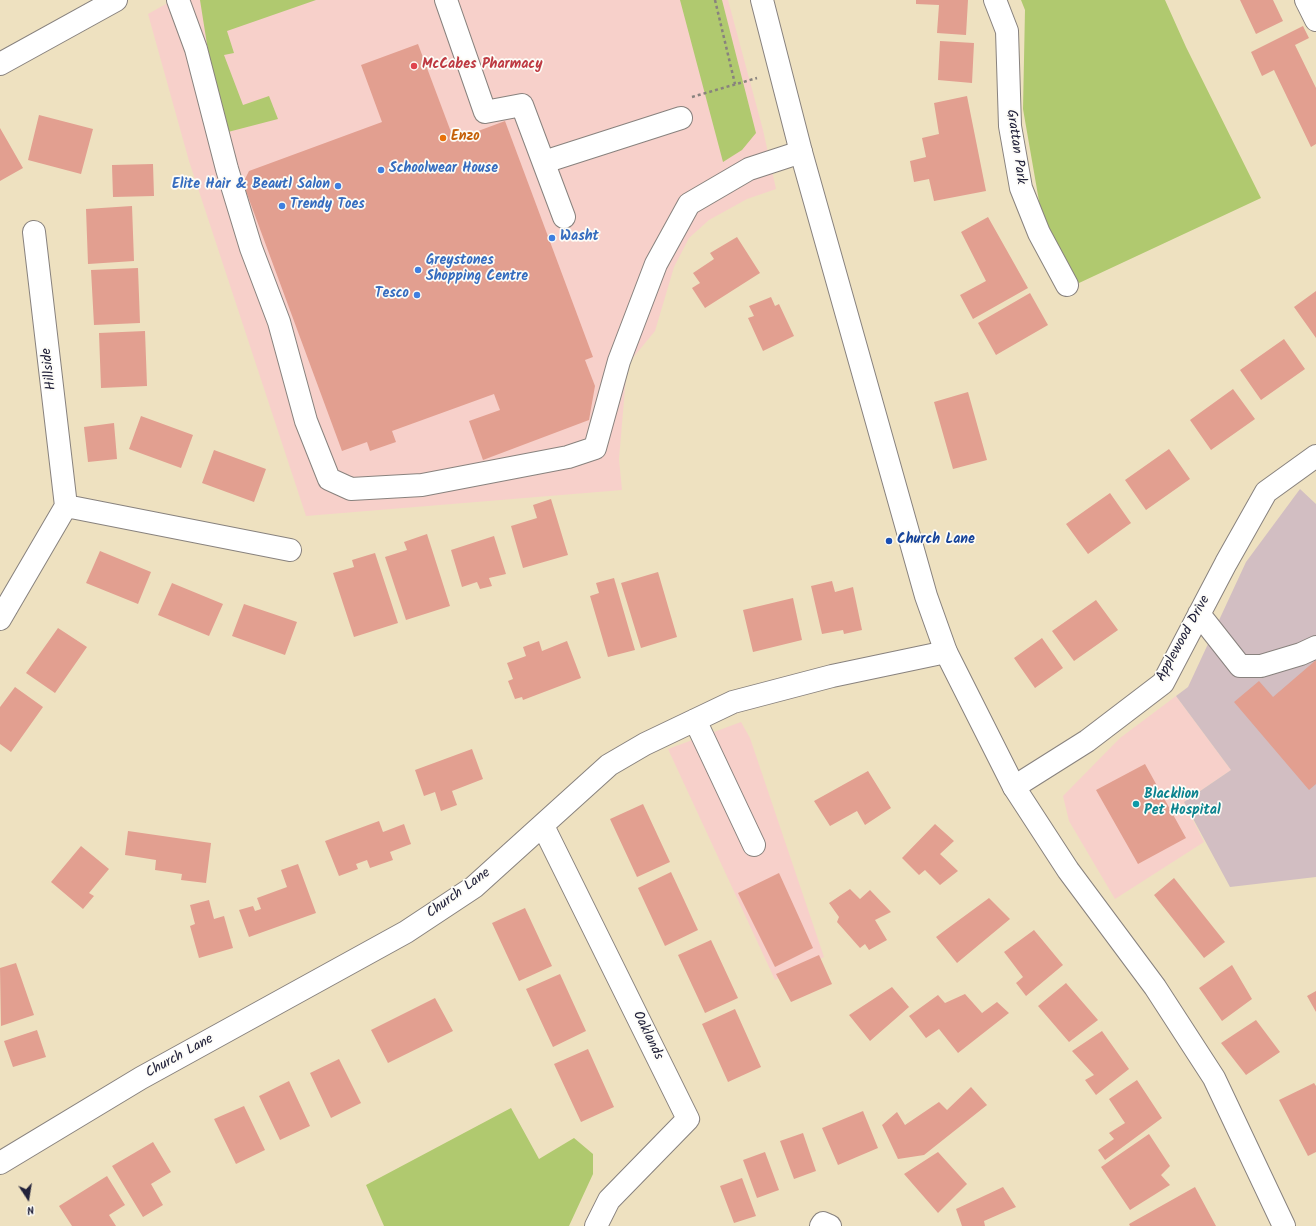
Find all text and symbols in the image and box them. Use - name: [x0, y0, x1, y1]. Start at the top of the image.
- place label: McCabes Pharmacy: [422, 58, 542, 74]
- marker: McCabes Pharmacy: [409, 61, 419, 71]
- street label: Grattan Park: [1001, 108, 1029, 186]
- place label: Enzo: [451, 130, 480, 146]
- marker: Enzo: [438, 133, 448, 143]
- place label: Schoolwear House: [389, 162, 498, 178]
- marker: Schoolwear House: [376, 165, 386, 175]
- place label: Elite Hair & Beautl Salon: [172, 178, 330, 194]
- marker: Elite Hair & Beautl Salon: [333, 181, 343, 191]
- place label: Trendy Toes: [290, 198, 365, 214]
- marker: Trendy Toes: [277, 201, 287, 211]
- place label: Washt: [560, 230, 599, 246]
- marker: Washt: [547, 233, 557, 243]
- place label: Greystones Shopping Centre: [426, 254, 528, 286]
- marker: Greystones Shopping Centre: [413, 265, 423, 275]
- place label: Tesco: [375, 287, 409, 303]
- marker: Tesco: [412, 290, 422, 300]
- street label: Hillside: [39, 347, 61, 391]
- place label: Church Lane: [897, 533, 975, 549]
- marker: Church Lane: [884, 536, 894, 546]
- street label: Applewood Drive: [1153, 593, 1215, 685]
- place label: Blacklion Pet Hospital: [1144, 788, 1221, 820]
- marker: Blacklion Pet Hospital: [1131, 799, 1141, 809]
- street label: Church Lane: [424, 865, 494, 923]
- street label: Oaklands: [628, 1009, 666, 1063]
- street label: Church Lane: [143, 1032, 217, 1082]
- north arrow: [8, 1178, 48, 1218]
- text: N: [25, 1200, 36, 1219]

